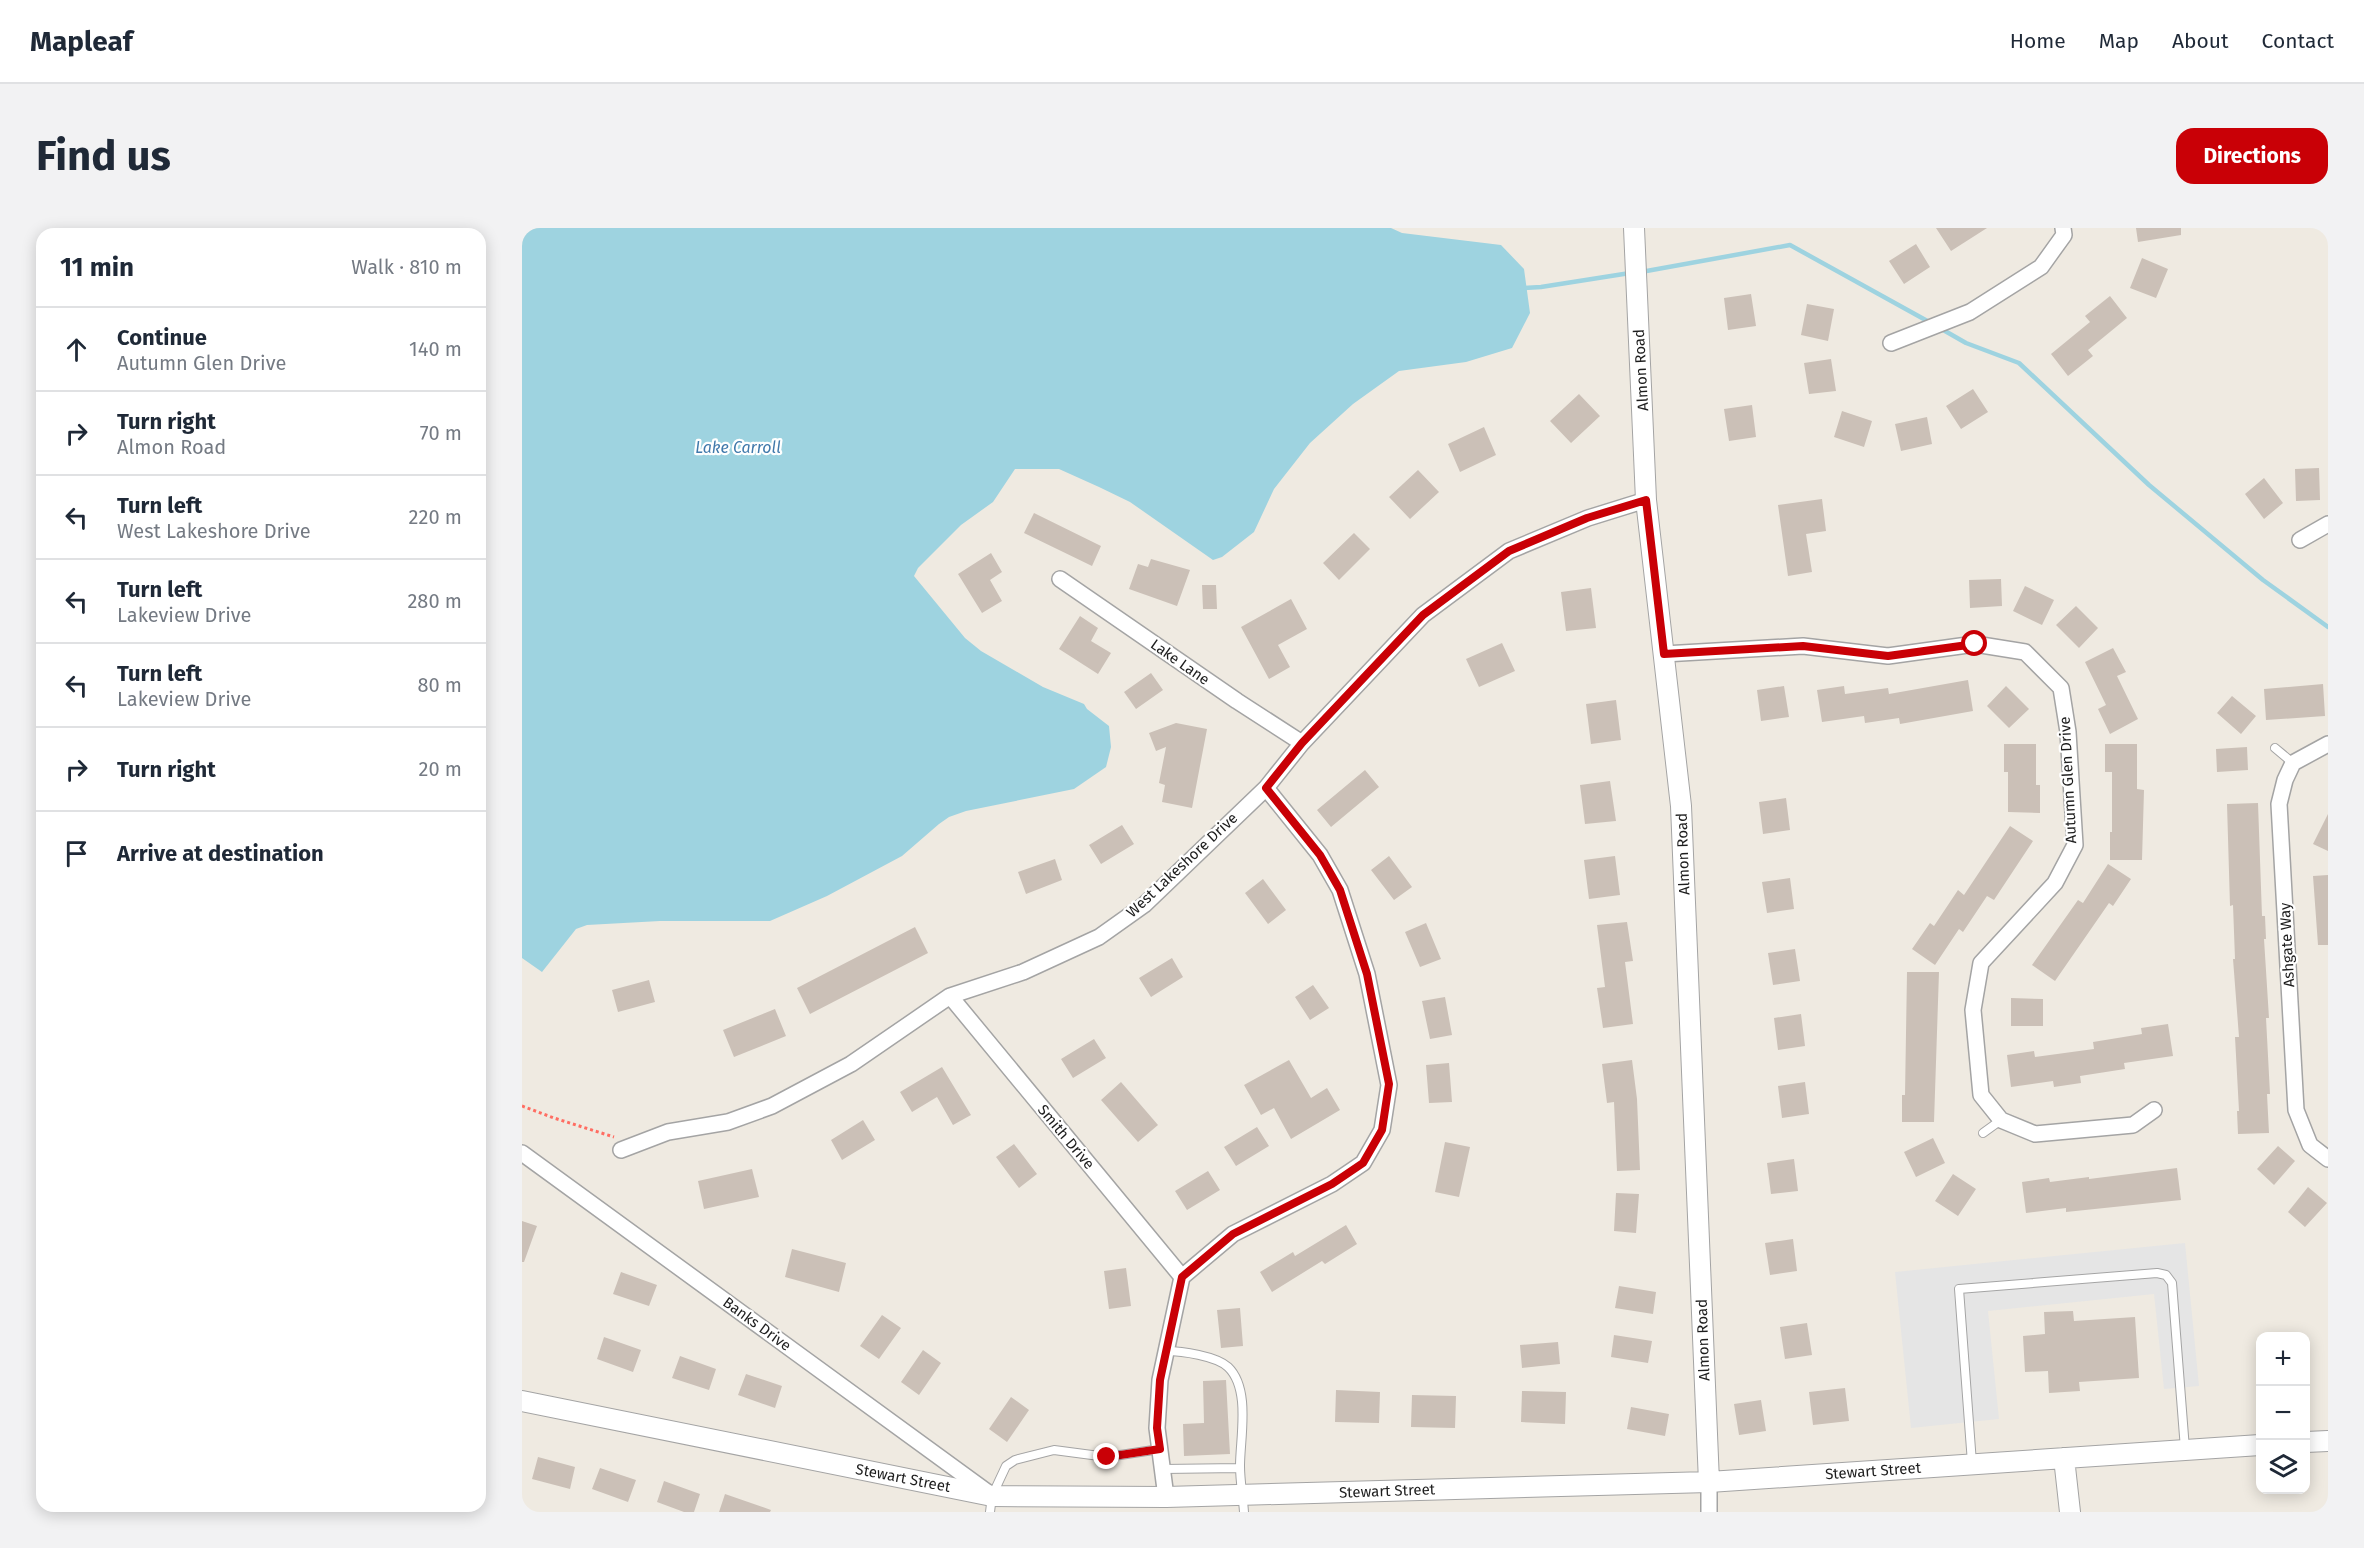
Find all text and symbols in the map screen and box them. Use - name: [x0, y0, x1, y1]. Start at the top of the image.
- text: Mapleaf: [30, 25, 133, 58]
- text: Home: [2010, 28, 2066, 54]
- text: Map: [2099, 28, 2139, 54]
- text: About: [2172, 28, 2229, 54]
- text: Contact: [2262, 28, 2334, 54]
- button: Directions: [2176, 128, 2328, 184]
- text: Find us: [36, 131, 171, 181]
- text: 11 min: [60, 252, 134, 283]
- text: Walk · 810 m: [351, 255, 462, 279]
- text: Continue: [117, 324, 207, 351]
- street label: Almon Road: [1630, 329, 1652, 411]
- icon: ahead: [60, 333, 93, 366]
- text: 140 m: [409, 337, 462, 361]
- text: Autumn Glen Drive: [117, 351, 286, 375]
- text: Turn right: [117, 408, 216, 435]
- icon: right: [60, 417, 93, 450]
- text: 70 m: [420, 421, 462, 445]
- text: Almon Road: [117, 435, 226, 459]
- water label: Lake Carroll: [695, 438, 781, 457]
- text: Turn left: [117, 492, 202, 519]
- icon: left: [60, 501, 93, 534]
- text: 220 m: [409, 505, 462, 529]
- text: West Lakeshore Drive: [117, 519, 311, 543]
- text: Turn left: [117, 576, 202, 603]
- icon: left: [60, 585, 93, 618]
- text: 280 m: [407, 589, 462, 613]
- text: Lakeview Drive: [117, 603, 251, 627]
- route start: [1961, 630, 1987, 656]
- street label: Lake Lane: [1147, 635, 1213, 689]
- text: Turn left: [117, 660, 202, 687]
- icon: left: [60, 669, 93, 702]
- text: 80 m: [417, 673, 462, 697]
- text: Lakeview Drive: [117, 687, 251, 711]
- street label: Autumn Glen Drive: [2056, 716, 2080, 844]
- icon: right: [60, 753, 93, 786]
- text: Turn right: [117, 756, 216, 783]
- text: 20 m: [419, 757, 462, 781]
- street label: West Lakeshore Drive: [1123, 809, 1241, 921]
- street label: Almon Road: [1673, 813, 1693, 895]
- icon: arrive: [60, 837, 93, 870]
- text: Arrive at destination: [117, 840, 324, 867]
- street label: Ashgate Way: [2276, 902, 2298, 988]
- street label: Smith Drive: [1034, 1101, 1098, 1173]
- street label: Banks Drive: [719, 1293, 795, 1355]
- street label: Almon Road: [1693, 1299, 1713, 1381]
- map controls: [2256, 1332, 2310, 1494]
- button: +: [2256, 1332, 2310, 1386]
- button: −: [2256, 1386, 2310, 1440]
- button: layers: [2256, 1440, 2310, 1494]
- route end: [1093, 1443, 1119, 1469]
- street label: Stewart Street: [1824, 1459, 1922, 1483]
- street label: Stewart Street: [854, 1460, 952, 1496]
- street label: Stewart Street: [1339, 1480, 1436, 1502]

